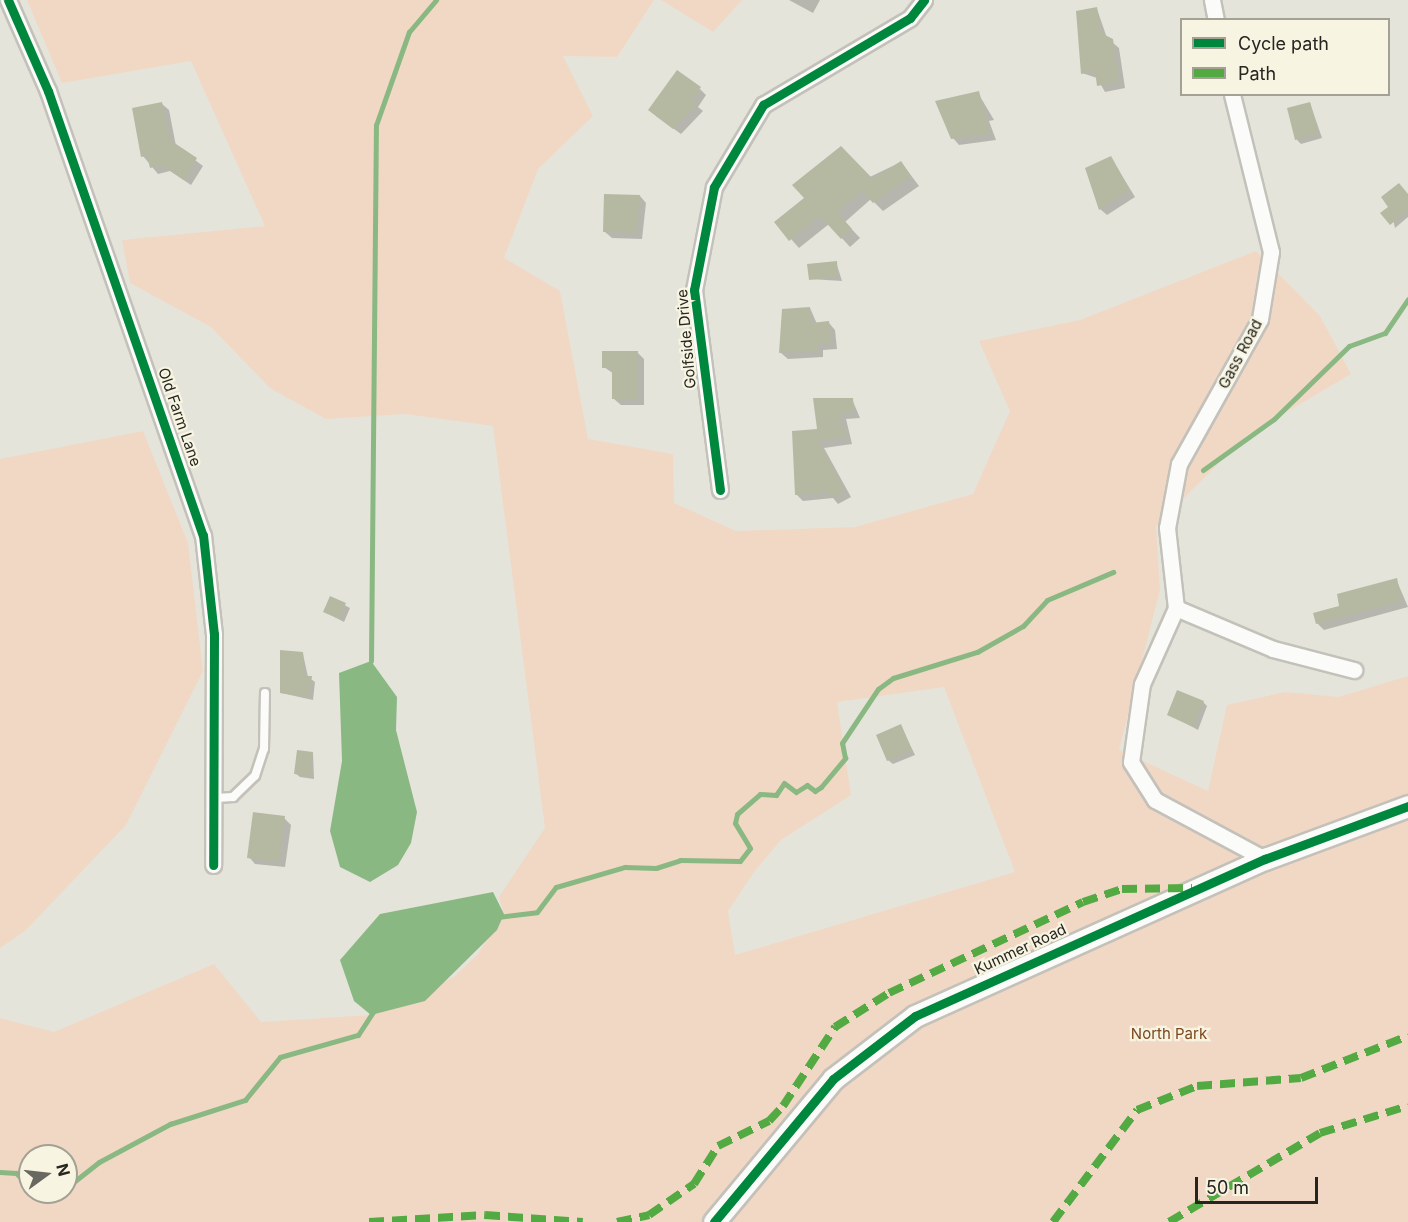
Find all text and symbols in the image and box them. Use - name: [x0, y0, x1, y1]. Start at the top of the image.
- legend: [1180, 18, 1390, 96]
- text: Cycle path: [1238, 33, 1329, 54]
- text: Path: [1238, 63, 1276, 84]
- street label: Golfside Drive: [673, 288, 699, 390]
- street label: Gass Road: [1214, 316, 1266, 392]
- street label: Old Farm Lane: [155, 365, 205, 469]
- street label: Kummer Road: [971, 920, 1069, 978]
- park label: North Park: [1131, 1025, 1207, 1043]
- north arrow: [18, 1144, 78, 1204]
- text: N: [52, 1161, 75, 1178]
- scale bar: [1198, 1165, 1321, 1203]
- text: 50 m: [1206, 1177, 1249, 1198]

